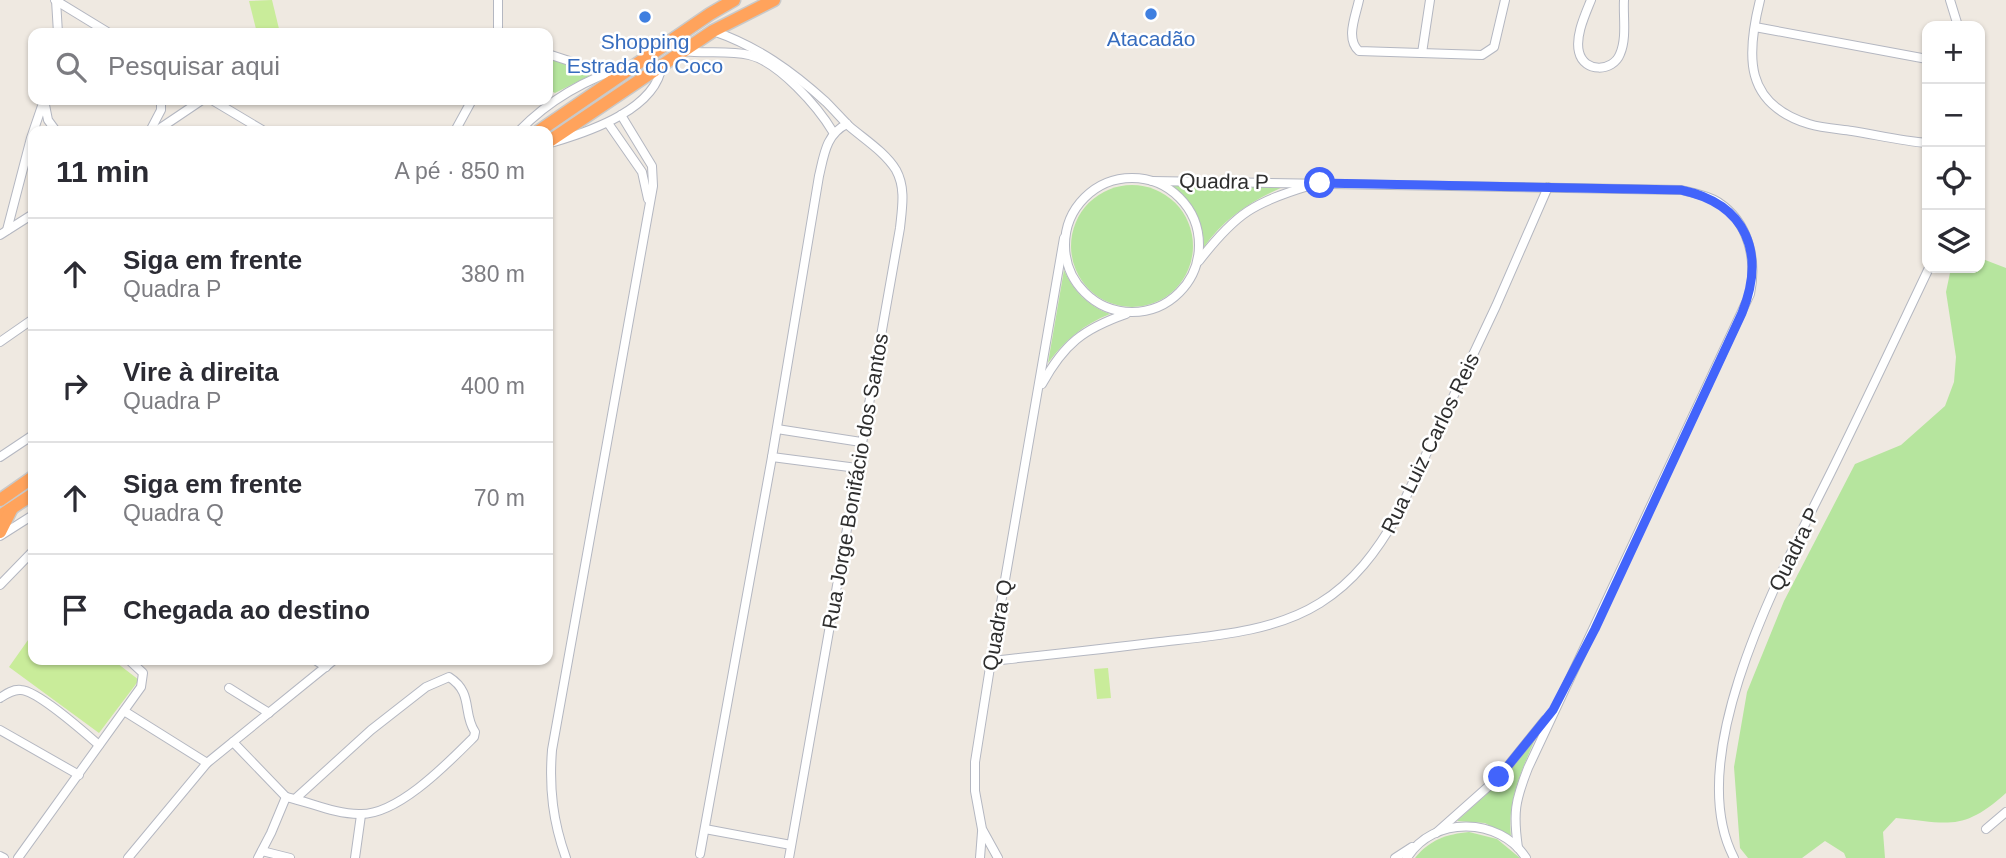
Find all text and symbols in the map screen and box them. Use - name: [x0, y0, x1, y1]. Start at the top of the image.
- marker: Atacadão: [1143, 6, 1159, 22]
- marker: Shopping Estrada do Coco: [637, 9, 653, 25]
- map controls: [1922, 21, 1985, 273]
- button: +: [1922, 21, 1985, 84]
- place label: Atacadão: [1107, 27, 1195, 50]
- search box: [28, 28, 553, 105]
- place label: Shopping Estrada do Coco: [567, 30, 723, 77]
- icon: search: [52, 48, 90, 86]
- text: Pesquisar aqui: [108, 51, 280, 81]
- button: −: [1922, 84, 1985, 147]
- button: locate: [1922, 147, 1985, 210]
- text: 11 min: [56, 155, 149, 188]
- text: A pé · 850 m: [395, 158, 525, 184]
- route start: [1304, 167, 1335, 198]
- street label: Quadra P: [1179, 169, 1269, 193]
- button: layers: [1922, 210, 1985, 273]
- text: Siga em frente: [123, 245, 302, 275]
- icon: ahead: [56, 255, 94, 293]
- text: 380 m: [461, 261, 525, 287]
- text: Quadra P: [123, 276, 221, 302]
- street label: Rua Jorge Bonifácio dos Santos: [818, 331, 892, 631]
- street label: Rua Luiz Carlos Reis: [1376, 349, 1484, 537]
- text: Vire à direita: [123, 357, 279, 387]
- icon: right: [56, 367, 94, 405]
- text: 400 m: [461, 373, 525, 399]
- text: Quadra P: [123, 388, 221, 414]
- text: Siga em frente: [123, 469, 302, 499]
- icon: ahead: [56, 479, 94, 517]
- text: 70 m: [474, 485, 525, 511]
- text: Quadra Q: [123, 500, 224, 526]
- street label: Quadra P: [1764, 504, 1824, 594]
- street label: Quadra Q: [978, 578, 1016, 672]
- icon: arrive: [56, 591, 94, 629]
- text: Chegada ao destino: [123, 595, 370, 625]
- route end: [1483, 761, 1514, 792]

